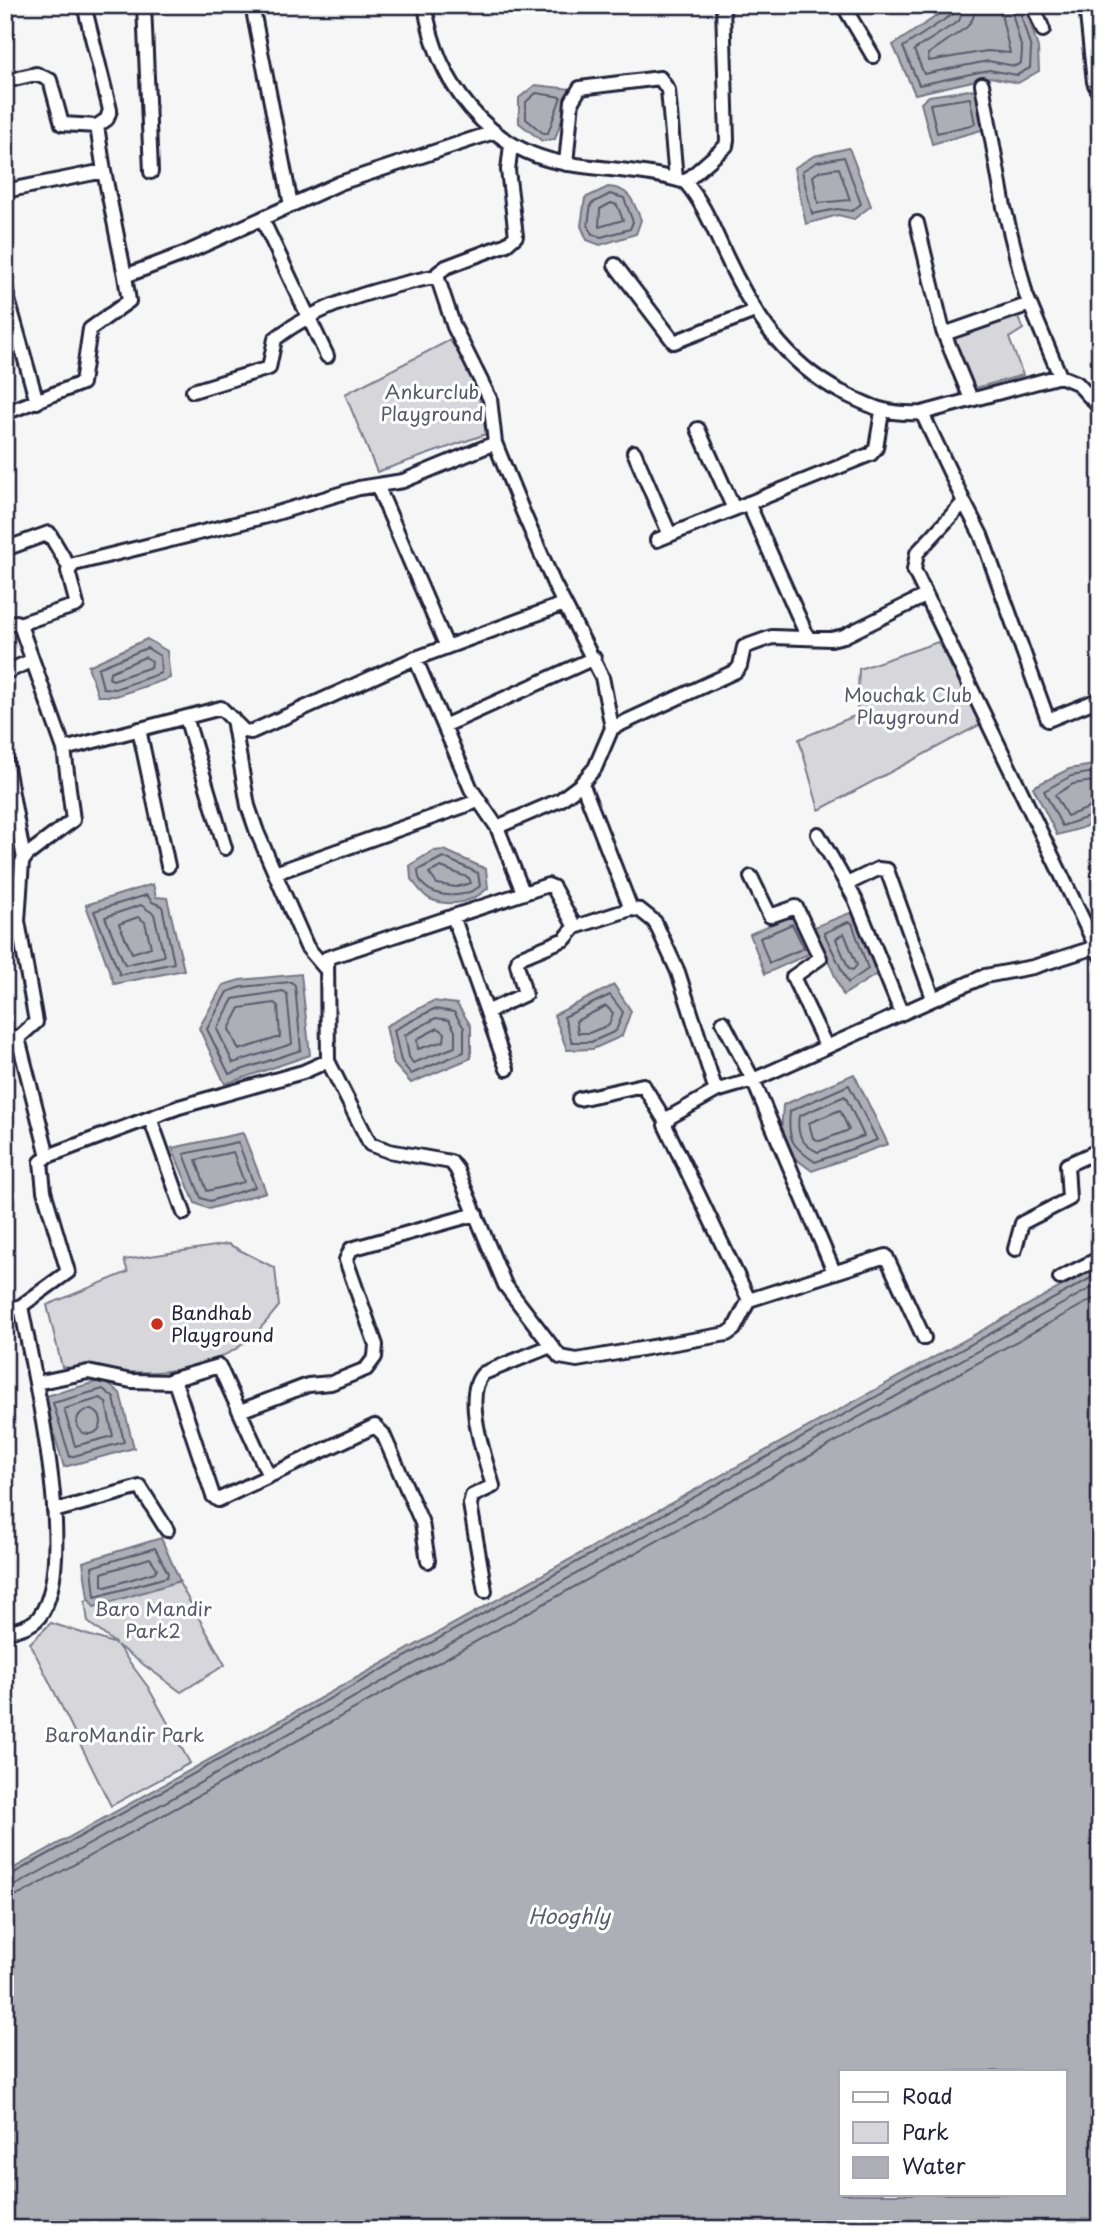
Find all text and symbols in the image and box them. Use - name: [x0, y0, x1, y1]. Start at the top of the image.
- park label: Ankurclub Playground: [381, 377, 483, 427]
- park label: Mouchak Club Playground: [844, 680, 972, 730]
- place label: Bandhab Playground: [171, 1298, 274, 1348]
- marker: Bandhab Playground: [149, 1316, 165, 1332]
- park label: Baro Mandir Park2: [94, 1594, 212, 1644]
- park label: BaroMandir Park: [44, 1720, 205, 1748]
- water label: Hooghly: [528, 1899, 612, 1931]
- legend: [839, 2070, 1066, 2196]
- text: Road: [902, 2079, 953, 2111]
- text: Park: [902, 2115, 949, 2147]
- text: Water: [902, 2149, 966, 2181]

